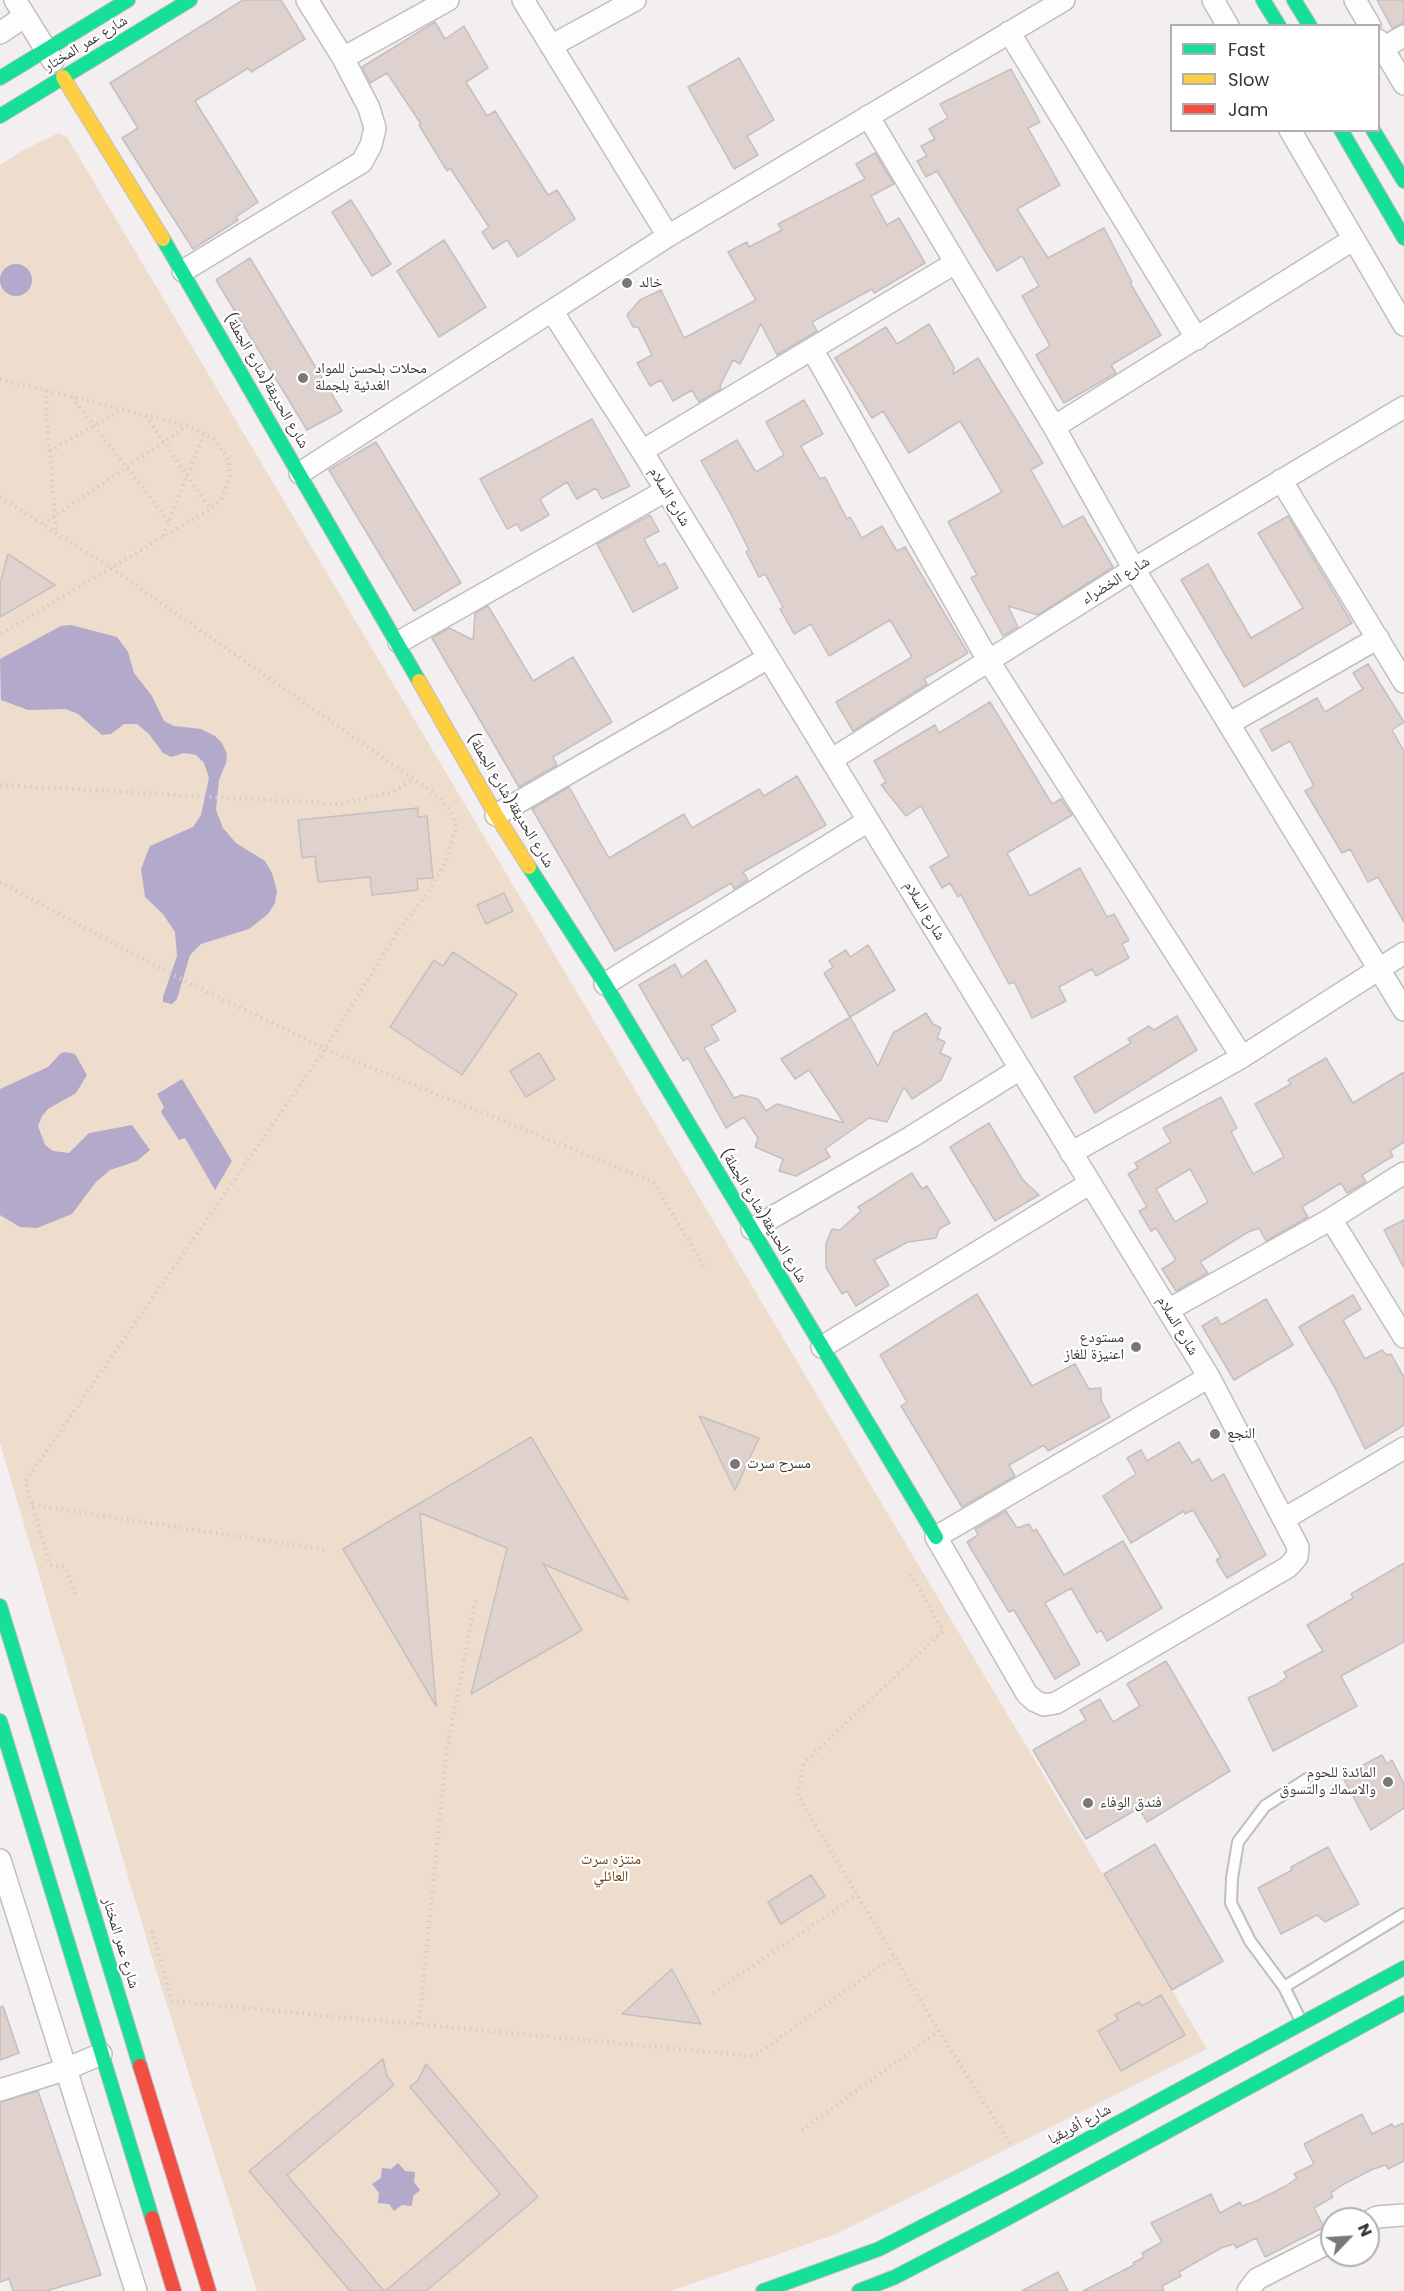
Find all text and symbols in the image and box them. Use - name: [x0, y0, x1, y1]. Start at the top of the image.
- street label: شارع عمر المختار: [41, 12, 131, 76]
- legend: [1170, 24, 1380, 132]
- text: Fast: [1228, 37, 1265, 62]
- text: Slow: [1228, 67, 1269, 92]
- text: Jam: [1228, 97, 1268, 122]
- place label: خالد: [639, 274, 663, 292]
- marker: خالد: [620, 276, 634, 290]
- street label: شارع الحديقة(شارع الجملة): [220, 310, 312, 452]
- place label: محلات بلحسن للمواد الغدئية بلجملة: [315, 360, 427, 395]
- marker: محلات بلحسن للمواد الغدئية بلجملة: [296, 371, 310, 385]
- street label: شارع السلام: [644, 464, 694, 530]
- street label: شارع الخضراء: [1079, 553, 1153, 609]
- street label: شارع الحديقة(شارع الجملة): [463, 731, 557, 871]
- street label: شارع السلام: [899, 878, 949, 944]
- street label: شارع الحديقة(شارع الجملة): [716, 1146, 810, 1286]
- street label: شارع السلام: [1152, 1293, 1202, 1359]
- place label: مستودع اعنيزة للغاز: [1064, 1329, 1124, 1364]
- marker: مستودع اعنيزة للغاز: [1129, 1340, 1143, 1354]
- place label: النجع: [1227, 1425, 1255, 1443]
- marker: النجع: [1208, 1427, 1222, 1441]
- place label: مسرح سرت: [747, 1455, 811, 1473]
- marker: مسرح سرت: [728, 1457, 742, 1471]
- place label: المائدة للحوم والاسماك والتسوق: [1280, 1764, 1376, 1799]
- marker: المائدة للحوم والاسماك والتسوق: [1381, 1775, 1395, 1789]
- place label: فندق الوفاء: [1100, 1794, 1162, 1812]
- marker: فندق الوفاء: [1081, 1796, 1095, 1810]
- park label: منتزه سرت العائلي: [581, 1851, 641, 1886]
- street label: شارع عمر المختار: [98, 1895, 142, 1991]
- street label: شارع أفريقيا: [1045, 2101, 1115, 2149]
- north arrow: [1320, 2207, 1380, 2267]
- text: N: [1352, 2220, 1378, 2240]

